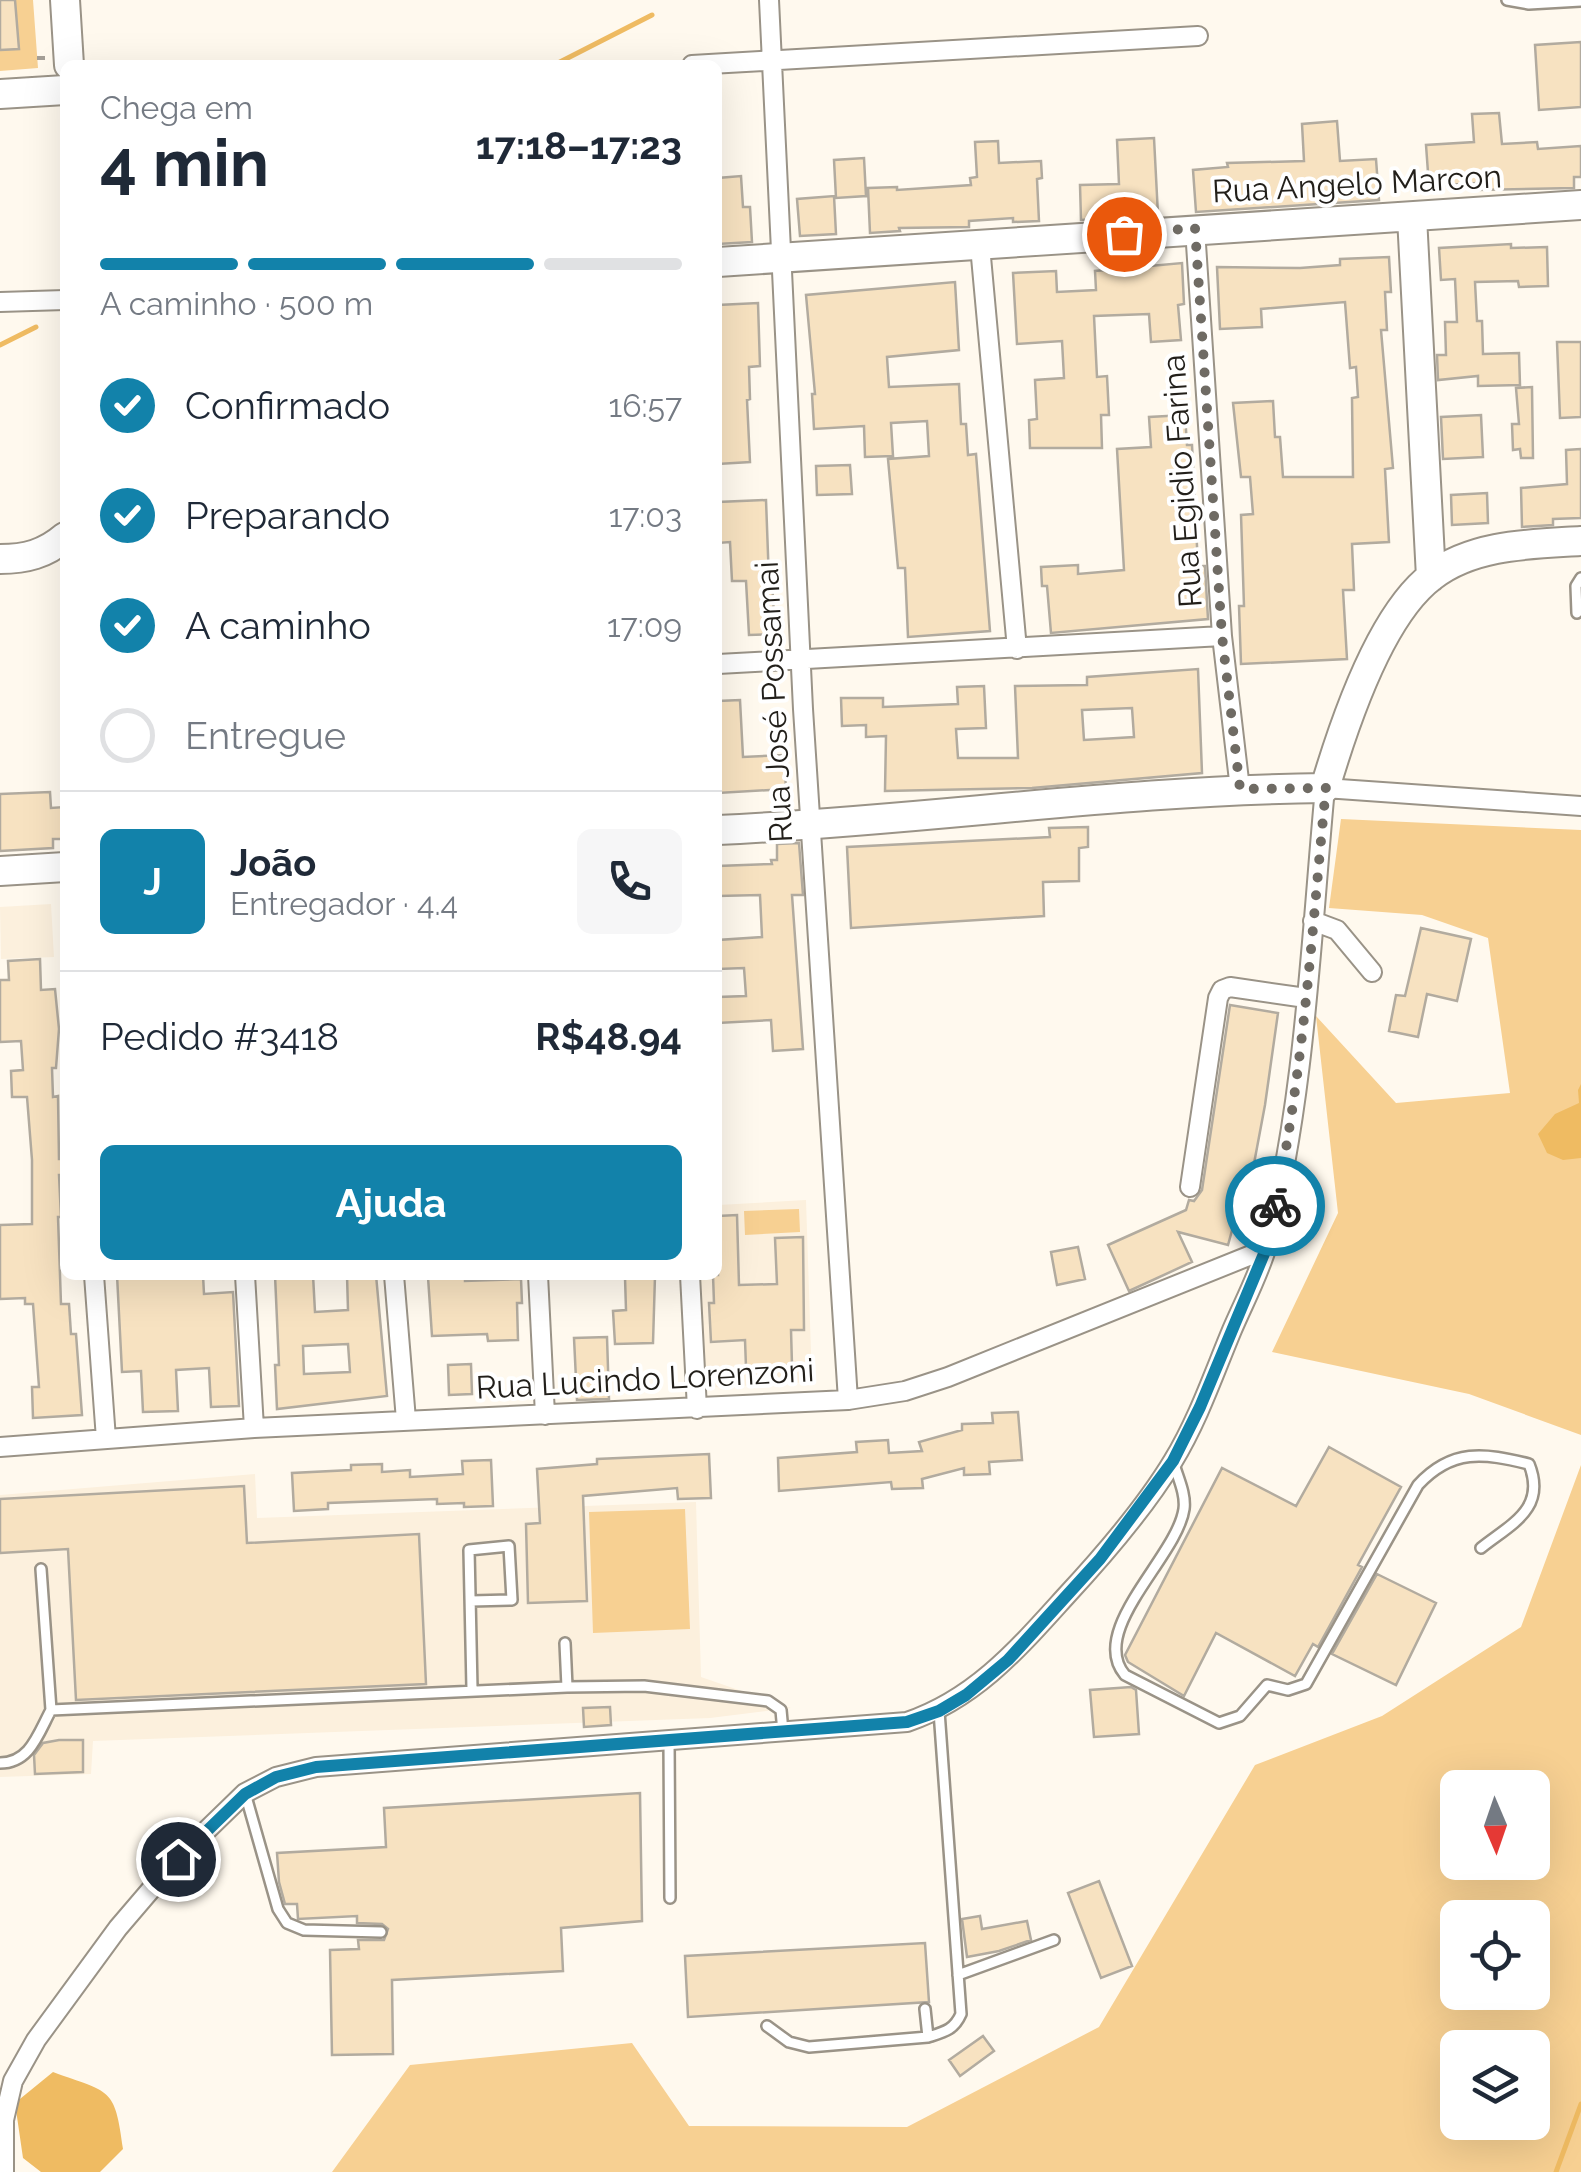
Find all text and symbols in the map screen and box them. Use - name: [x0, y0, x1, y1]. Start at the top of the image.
- text: Chega em: [100, 89, 253, 126]
- text: 17:18–17:23: [476, 123, 682, 168]
- text: 4 min: [100, 125, 269, 201]
- street label: Rua Angelo Marcon: [1211, 157, 1503, 210]
- pin: [1082, 192, 1167, 277]
- icon: bag: [1097, 207, 1152, 262]
- text: A caminho · 500 m: [100, 285, 373, 322]
- street label: Rua Egidio Farina: [1154, 353, 1209, 609]
- icon: check: [100, 378, 155, 433]
- text: Confirmado: [185, 383, 390, 428]
- text: 16:57: [609, 387, 682, 424]
- icon: check: [100, 488, 155, 543]
- text: Preparando: [185, 493, 390, 538]
- text: 17:03: [609, 497, 682, 534]
- street label: Rua José Possamai: [748, 560, 799, 844]
- icon: check: [100, 598, 155, 653]
- text: A caminho: [185, 603, 371, 648]
- text: 17:09: [607, 607, 682, 644]
- text: Entregue: [185, 713, 346, 758]
- button: phone: [577, 829, 682, 934]
- text: João: [230, 840, 316, 885]
- text: J: [143, 859, 162, 904]
- text: Entregador · 4.4: [230, 885, 458, 922]
- text: Pedido #3418: [100, 1014, 339, 1059]
- text: R$48.94: [535, 1014, 682, 1059]
- button: Ajuda: [100, 1145, 682, 1260]
- courier: [1225, 1156, 1325, 1256]
- icon: bike: [1248, 1179, 1303, 1234]
- street label: Rua Lucindo Lorenzoni: [475, 1351, 815, 1406]
- north arrow: [1440, 1770, 1550, 1880]
- map controls: [1440, 1770, 1550, 2140]
- pin: [136, 1817, 221, 1902]
- icon: home: [151, 1832, 206, 1887]
- button: locate: [1440, 1900, 1550, 2010]
- button: layers: [1440, 2030, 1550, 2140]

